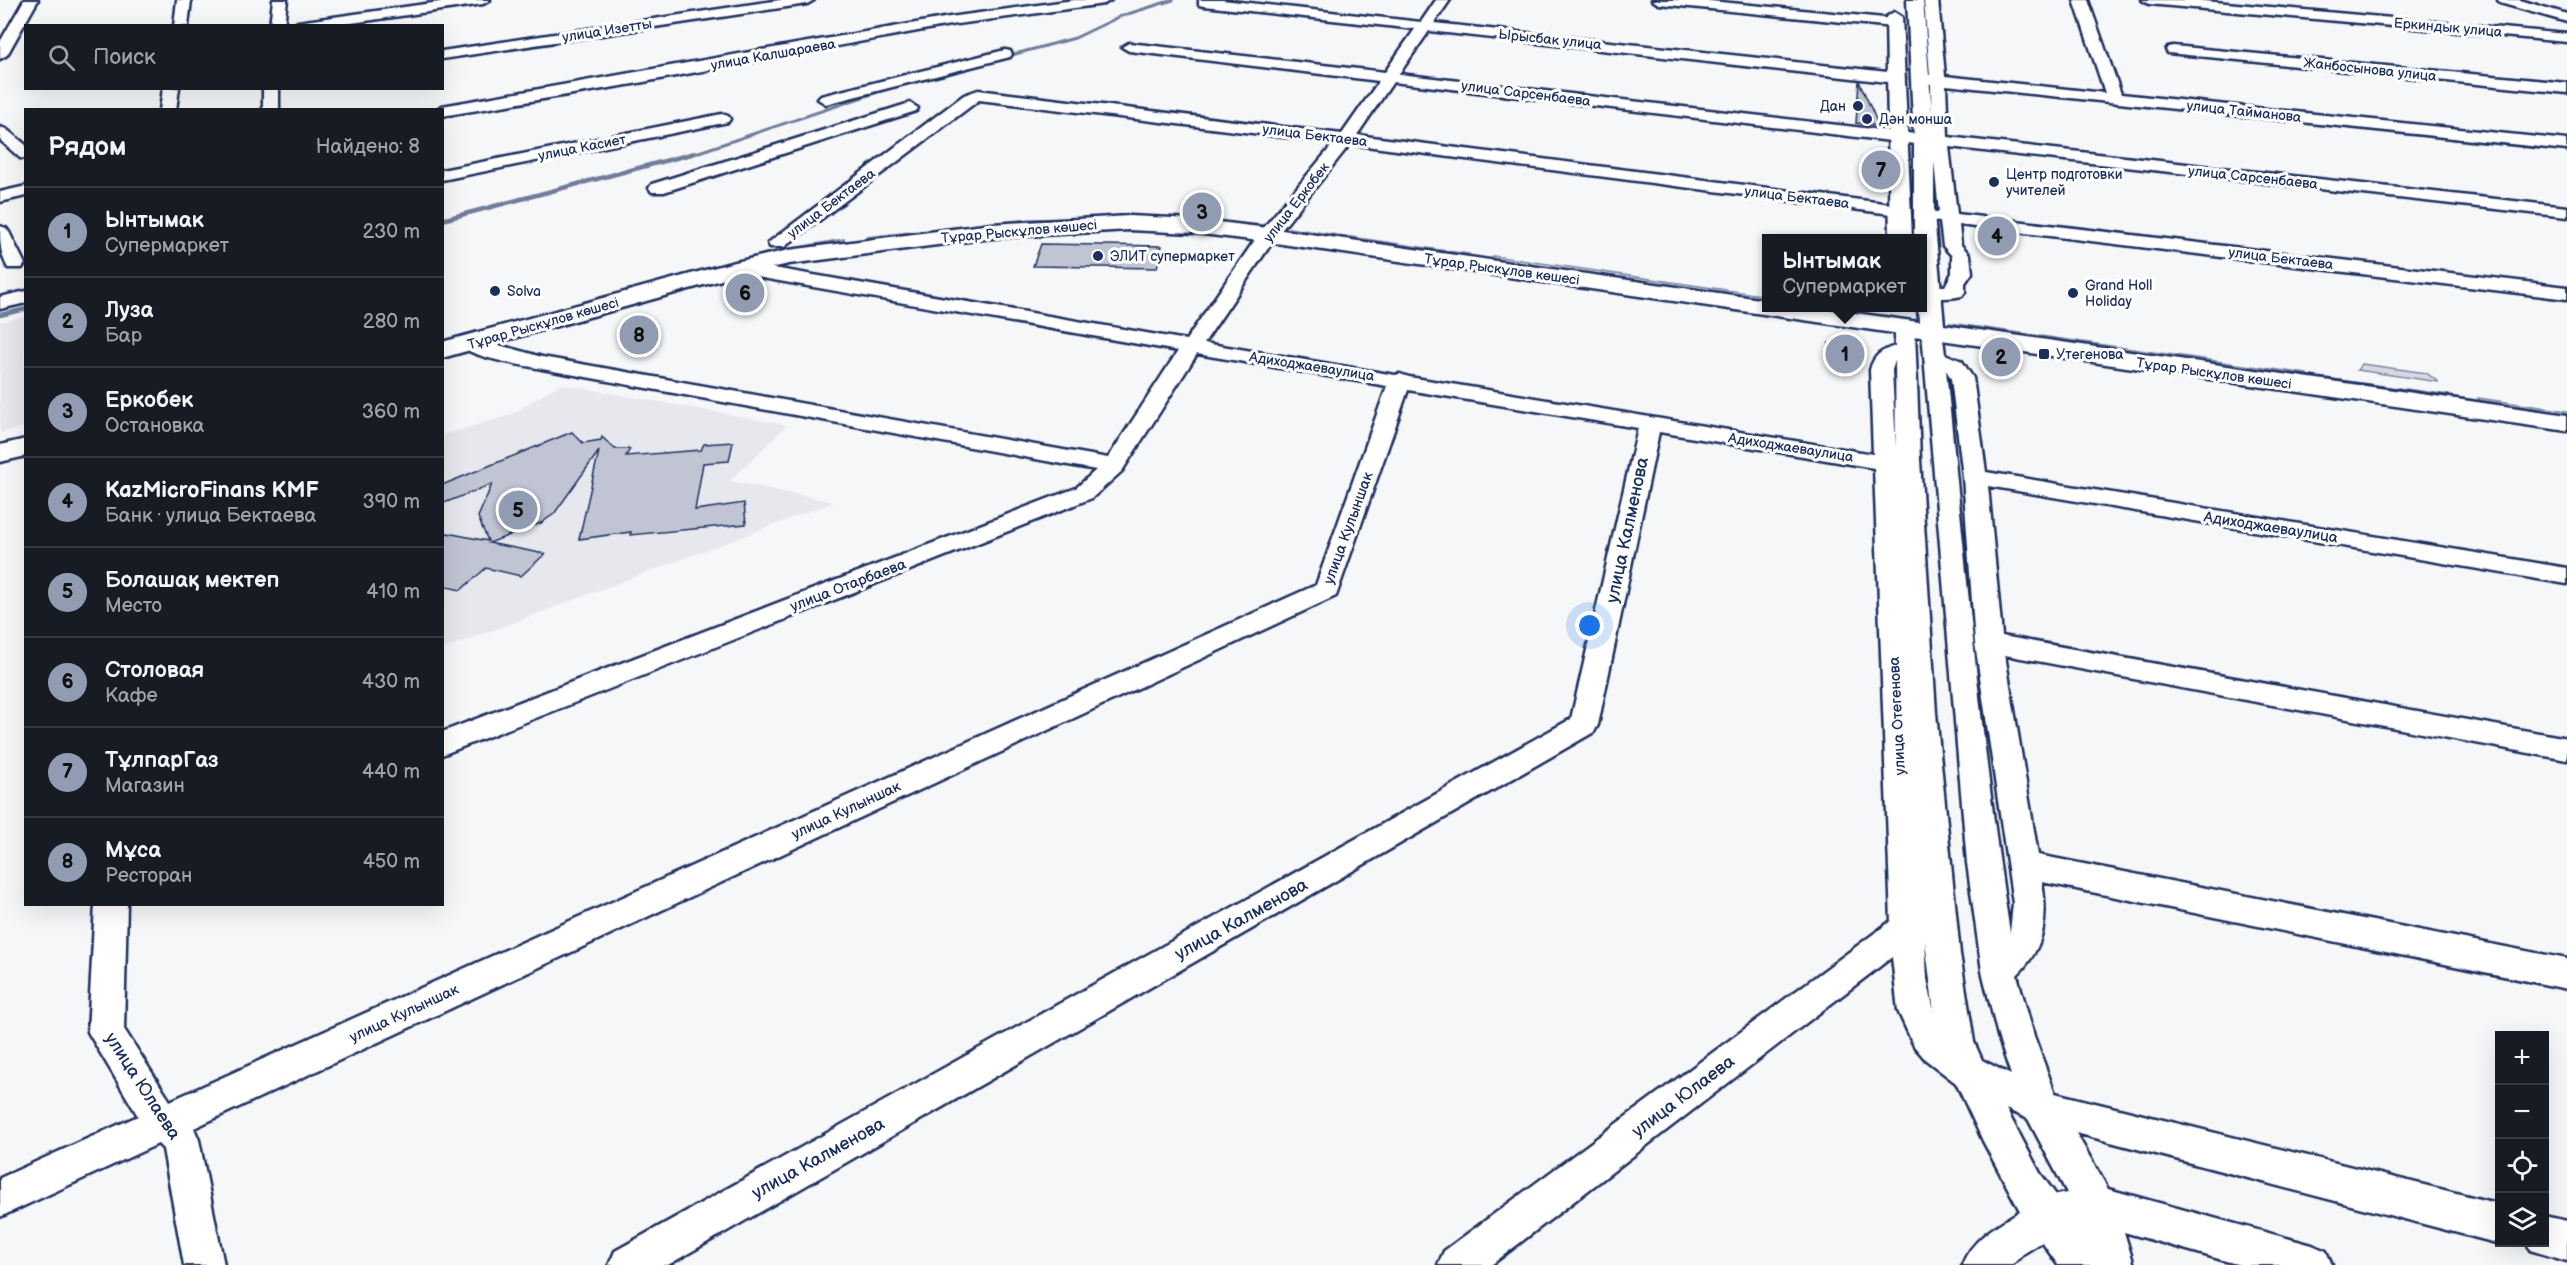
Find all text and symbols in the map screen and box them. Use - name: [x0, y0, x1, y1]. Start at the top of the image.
- street label: Еркиндык улица: [2393, 14, 2504, 41]
- street label: улица Изетты: [561, 15, 653, 46]
- search box: [24, 24, 444, 90]
- street label: Ырысбак улица: [1498, 26, 1603, 53]
- street label: улица Калшараева: [709, 35, 838, 74]
- icon: search: [45, 41, 78, 74]
- text: Поиск: [93, 44, 156, 71]
- street label: Жанбосынова улица: [2303, 54, 2438, 85]
- street label: улица Сарсенбаева: [1460, 77, 1592, 110]
- street label: улица Тайманова: [2186, 97, 2303, 126]
- place label: Дан: [1820, 98, 1846, 115]
- marker: Дан: [1851, 99, 1865, 113]
- place label: Дән монша: [1879, 111, 1953, 128]
- marker: Дән монша: [1860, 112, 1874, 126]
- street label: улица Бектаева: [1262, 121, 1369, 150]
- street label: улица Касиет: [537, 131, 628, 164]
- text: Рядом: [48, 132, 126, 163]
- text: Найдено: 8: [316, 135, 420, 159]
- pin: 7: [1862, 148, 1900, 192]
- street label: улица Еркобек: [1260, 158, 1333, 246]
- street label: улица Сарсенбаева: [2187, 162, 2319, 193]
- street label: улица Бектаева: [784, 164, 879, 242]
- place label: Центр подготовки учителей: [2006, 166, 2122, 199]
- marker: Центр подготовки учителей: [1987, 175, 2001, 189]
- street label: улица Бектаева: [1744, 183, 1851, 212]
- pin: 3: [1182, 190, 1222, 234]
- text: Ынтымак: [105, 207, 204, 234]
- pin: 4: [1978, 214, 2016, 258]
- street label: Тұрар Рыскұлов көшесі: [940, 216, 1098, 247]
- text: 1: [63, 220, 72, 244]
- text: 230 m: [363, 220, 420, 244]
- text: Супермаркет: [105, 234, 229, 258]
- popup: [1762, 234, 1927, 312]
- street label: улица Бектаева: [2228, 244, 2335, 273]
- place label: ЭЛИТ супермаркет: [1110, 248, 1235, 265]
- text: Ынтымак: [1782, 248, 1881, 275]
- marker: ЭЛИТ супермаркет: [1091, 249, 1105, 263]
- street label: Тұрар Рыскұлов көшесі: [1423, 250, 1581, 289]
- pin: 6: [726, 270, 764, 316]
- text: Супермаркет: [1782, 275, 1907, 299]
- place label: Grand Holl Holiday: [2085, 277, 2152, 310]
- place label: Solva: [507, 283, 541, 300]
- marker: Solva: [488, 284, 502, 298]
- marker: Grand Holl Holiday: [2066, 286, 2080, 300]
- street label: Тұрар Рыскұлов көшесі: [466, 294, 621, 353]
- text: Луза: [105, 297, 153, 324]
- text: 2: [62, 310, 73, 334]
- text: 280 m: [363, 310, 420, 334]
- pin: 8: [620, 312, 658, 358]
- text: Бар: [105, 324, 142, 348]
- pin: 1: [1826, 332, 1864, 376]
- pin: 2: [1982, 334, 2020, 380]
- place label: Утегенова: [2056, 346, 2124, 363]
- marker: Утегенова: [2037, 347, 2051, 361]
- street label: Адиходжаеваулица: [1247, 348, 1376, 385]
- street label: Тұрар Рыскұлов көшесі: [2135, 354, 2293, 393]
- text: Еркобек: [105, 387, 193, 414]
- text: 3: [62, 400, 73, 424]
- text: 360 m: [362, 400, 420, 424]
- text: Остановка: [105, 414, 204, 438]
- street label: Адиходжаеваулица: [1726, 429, 1855, 466]
- street label: улица Калменова: [1602, 455, 1653, 605]
- street label: улица Кулыншак: [1319, 469, 1378, 587]
- text: KazMicroFinans KMF: [105, 477, 319, 504]
- pin: 5: [498, 488, 538, 532]
- text: 4: [62, 490, 73, 514]
- text: 390 m: [362, 490, 420, 514]
- text: Банк · улица Бектаева: [105, 504, 316, 528]
- street label: Адиходжаеваулица: [2202, 507, 2339, 547]
- street label: улица Отарбаева: [788, 555, 909, 616]
- text: Болашақ мектеп: [105, 567, 279, 594]
- text: 5: [62, 580, 73, 604]
- text: 410 m: [366, 580, 420, 604]
- text: Место: [105, 594, 162, 618]
- your location: [1575, 611, 1604, 640]
- street label: улица Отегенова: [1885, 656, 1910, 776]
- text: Столовая: [105, 657, 204, 684]
- text: 6: [61, 670, 74, 694]
- text: 430 m: [362, 670, 420, 694]
- text: Кафе: [105, 684, 158, 708]
- text: ТұлпарГаз: [105, 747, 219, 774]
- text: 7: [62, 760, 73, 784]
- text: 440 m: [362, 760, 420, 784]
- text: Магазин: [105, 774, 185, 798]
- street label: улица Кулыншак: [789, 777, 904, 844]
- text: Мұса: [105, 837, 161, 864]
- text: 8: [61, 850, 74, 874]
- text: 450 m: [363, 850, 420, 874]
- text: Ресторан: [105, 864, 192, 888]
- street label: улица Калменова: [1171, 874, 1312, 965]
- street label: улица Кулыншак: [347, 980, 462, 1047]
- street label: улица Юлаева: [100, 1029, 185, 1144]
- map controls: [2495, 1031, 2549, 1247]
- button: +: [2495, 1031, 2549, 1085]
- street label: улица Юлаева: [1628, 1051, 1739, 1142]
- button: −: [2495, 1085, 2549, 1139]
- street label: улица Калменова: [748, 1113, 889, 1204]
- button: locate: [2495, 1139, 2549, 1193]
- button: layers: [2495, 1193, 2549, 1247]

